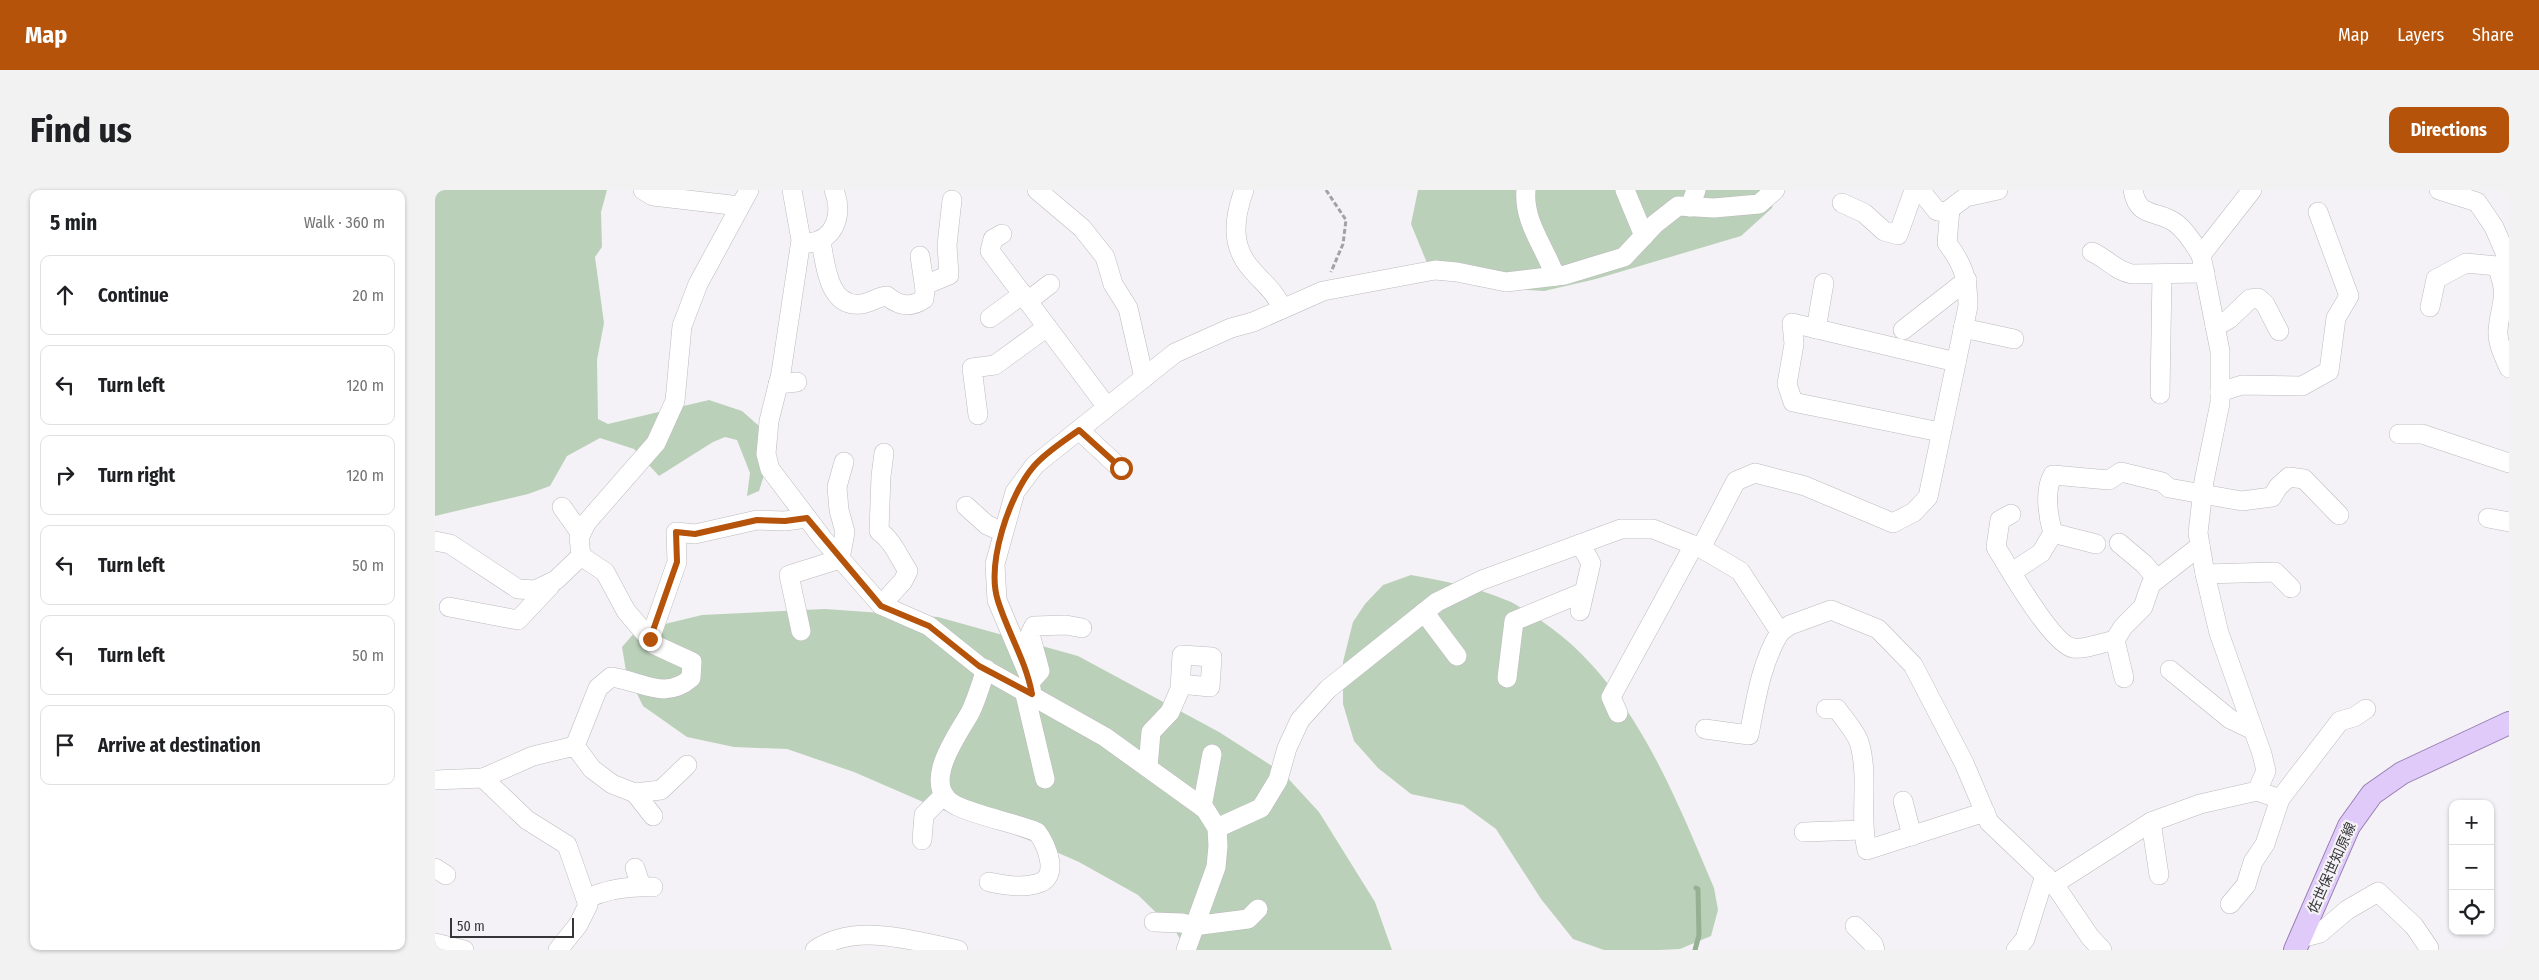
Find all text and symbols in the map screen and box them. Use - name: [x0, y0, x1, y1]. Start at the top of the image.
- text: Map: [25, 21, 67, 49]
- text: Map: [2338, 24, 2369, 46]
- text: Layers: [2397, 24, 2444, 46]
- text: Share: [2472, 24, 2514, 46]
- button: Directions: [2389, 107, 2509, 153]
- text: Find us: [30, 109, 132, 151]
- text: 5 min: [50, 210, 97, 236]
- text: Walk · 360 m: [304, 213, 385, 232]
- icon: ahead: [51, 281, 79, 309]
- text: Continue: [98, 284, 169, 307]
- text: 20 m: [353, 286, 384, 305]
- icon: left: [51, 371, 79, 399]
- text: Turn left: [98, 374, 165, 397]
- text: 120 m: [346, 376, 384, 395]
- route start: [1110, 457, 1133, 480]
- icon: right: [51, 461, 79, 489]
- text: Turn right: [98, 464, 175, 487]
- text: 120 m: [346, 466, 384, 485]
- icon: left: [51, 551, 79, 579]
- text: Turn left: [98, 554, 165, 577]
- text: 50 m: [352, 556, 384, 575]
- route end: [639, 628, 662, 651]
- icon: left: [51, 641, 79, 669]
- text: Turn left: [98, 644, 165, 667]
- text: 50 m: [352, 646, 384, 665]
- icon: arrive: [51, 731, 79, 759]
- text: Arrive at destination: [98, 734, 261, 757]
- map controls: [2449, 800, 2494, 935]
- button: +: [2449, 800, 2494, 845]
- street label: 佐世保世知原線: [2304, 820, 2360, 916]
- button: −: [2449, 845, 2494, 890]
- button: locate: [2449, 890, 2494, 935]
- scale bar: [450, 915, 574, 938]
- text: 50 m: [457, 918, 485, 935]

